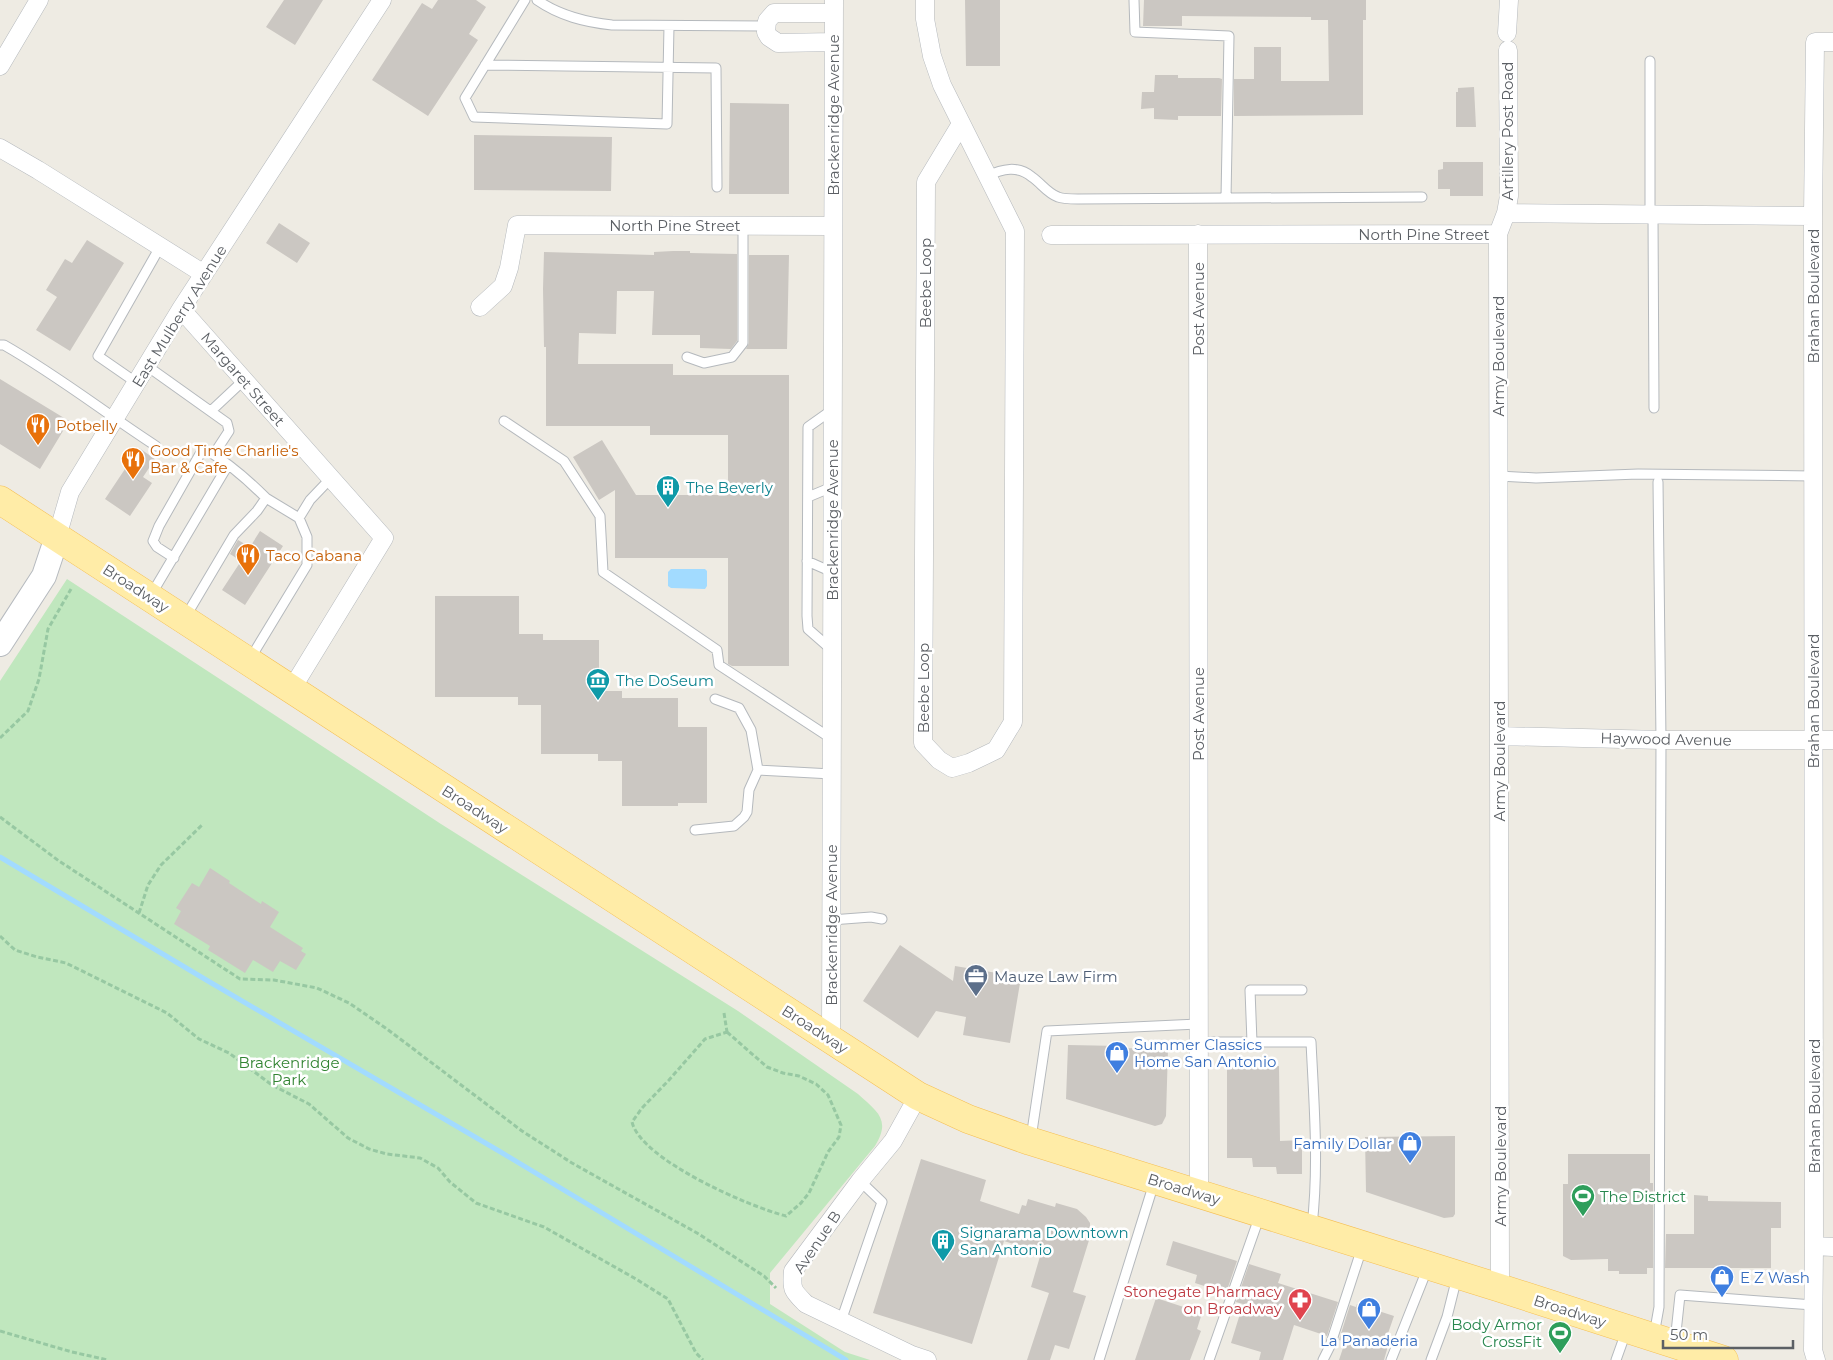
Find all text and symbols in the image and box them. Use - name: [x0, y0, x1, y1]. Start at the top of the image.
- street label: Brackenridge Avenue: [824, 34, 843, 196]
- street label: Artillery Post Road: [1498, 62, 1517, 200]
- street label: North Pine Street: [609, 216, 741, 235]
- street label: North Pine Street: [1358, 225, 1490, 244]
- street label: Brahan Boulevard: [1804, 228, 1823, 364]
- street label: Beebe Loop: [916, 238, 935, 328]
- street label: East Mulberry Avenue: [127, 241, 231, 391]
- street label: Post Avenue: [1189, 262, 1208, 356]
- street label: Army Boulevard: [1489, 296, 1508, 416]
- street label: Margaret Street: [197, 328, 289, 430]
- restaurant icon: Potbelly: [25, 412, 51, 446]
- place label: Potbelly: [56, 416, 118, 435]
- street label: Brackenridge Avenue: [823, 439, 842, 601]
- place label: Good Time Charlie's Bar & Cafe: [150, 441, 299, 477]
- restaurant icon: Good Time Charlie's Bar & Cafe: [120, 446, 146, 480]
- building icon: The Beverly: [655, 474, 681, 508]
- place label: The Beverly: [686, 478, 774, 497]
- restaurant icon: Taco Cabana: [235, 542, 261, 576]
- place label: Taco Cabana: [266, 546, 362, 565]
- street label: Broadway: [99, 560, 173, 617]
- street label: Brahan Boulevard: [1804, 633, 1823, 769]
- street label: Beebe Loop: [914, 643, 933, 733]
- museum icon: The DoSeum: [585, 667, 611, 701]
- street label: Post Avenue: [1189, 667, 1208, 761]
- place label: The DoSeum: [616, 671, 714, 690]
- street label: Army Boulevard: [1490, 701, 1509, 821]
- street label: Haywood Avenue: [1600, 728, 1732, 750]
- street label: Broadway: [438, 781, 512, 838]
- street label: Brackenridge Avenue: [822, 844, 841, 1006]
- office icon: Mauze Law Firm: [963, 963, 989, 997]
- place label: Mauze Law Firm: [994, 967, 1118, 986]
- street label: Broadway: [778, 1001, 852, 1058]
- place label: Summer Classics Home San Antonio: [1134, 1035, 1276, 1071]
- street label: Brahan Boulevard: [1805, 1038, 1824, 1174]
- shop icon: Summer Classics Home San Antonio: [1104, 1040, 1130, 1074]
- park label: Brackenridge Park: [238, 1053, 340, 1089]
- street label: Army Boulevard: [1491, 1106, 1510, 1226]
- shop icon: Family Dollar: [1397, 1130, 1423, 1164]
- place label: Family Dollar: [1293, 1134, 1392, 1153]
- street label: Broadway: [1145, 1169, 1224, 1209]
- sports icon: The District: [1570, 1183, 1596, 1217]
- place label: The District: [1600, 1187, 1686, 1206]
- street label: Avenue B: [789, 1207, 845, 1277]
- place label: Signarama Downtown San Antonio: [960, 1223, 1129, 1259]
- building icon: Signarama Downtown San Antonio: [930, 1228, 956, 1262]
- shop icon: E Z Wash: [1709, 1264, 1735, 1298]
- place label: E Z Wash: [1740, 1268, 1810, 1287]
- place label: Stonegate Pharmacy on Broadway: [1124, 1282, 1283, 1318]
- pharmacy icon: Stonegate Pharmacy on Broadway: [1287, 1287, 1313, 1321]
- street label: Broadway: [1531, 1290, 1609, 1332]
- shop icon: La Panaderia: [1356, 1296, 1382, 1330]
- place label: Body Armor CrossFit: [1451, 1315, 1542, 1351]
- scale bar: [1663, 1318, 1793, 1350]
- sports icon: Body Armor CrossFit: [1547, 1320, 1573, 1354]
- text: 50 m: [1670, 1325, 1708, 1344]
- place label: La Panaderia: [1320, 1331, 1418, 1350]

